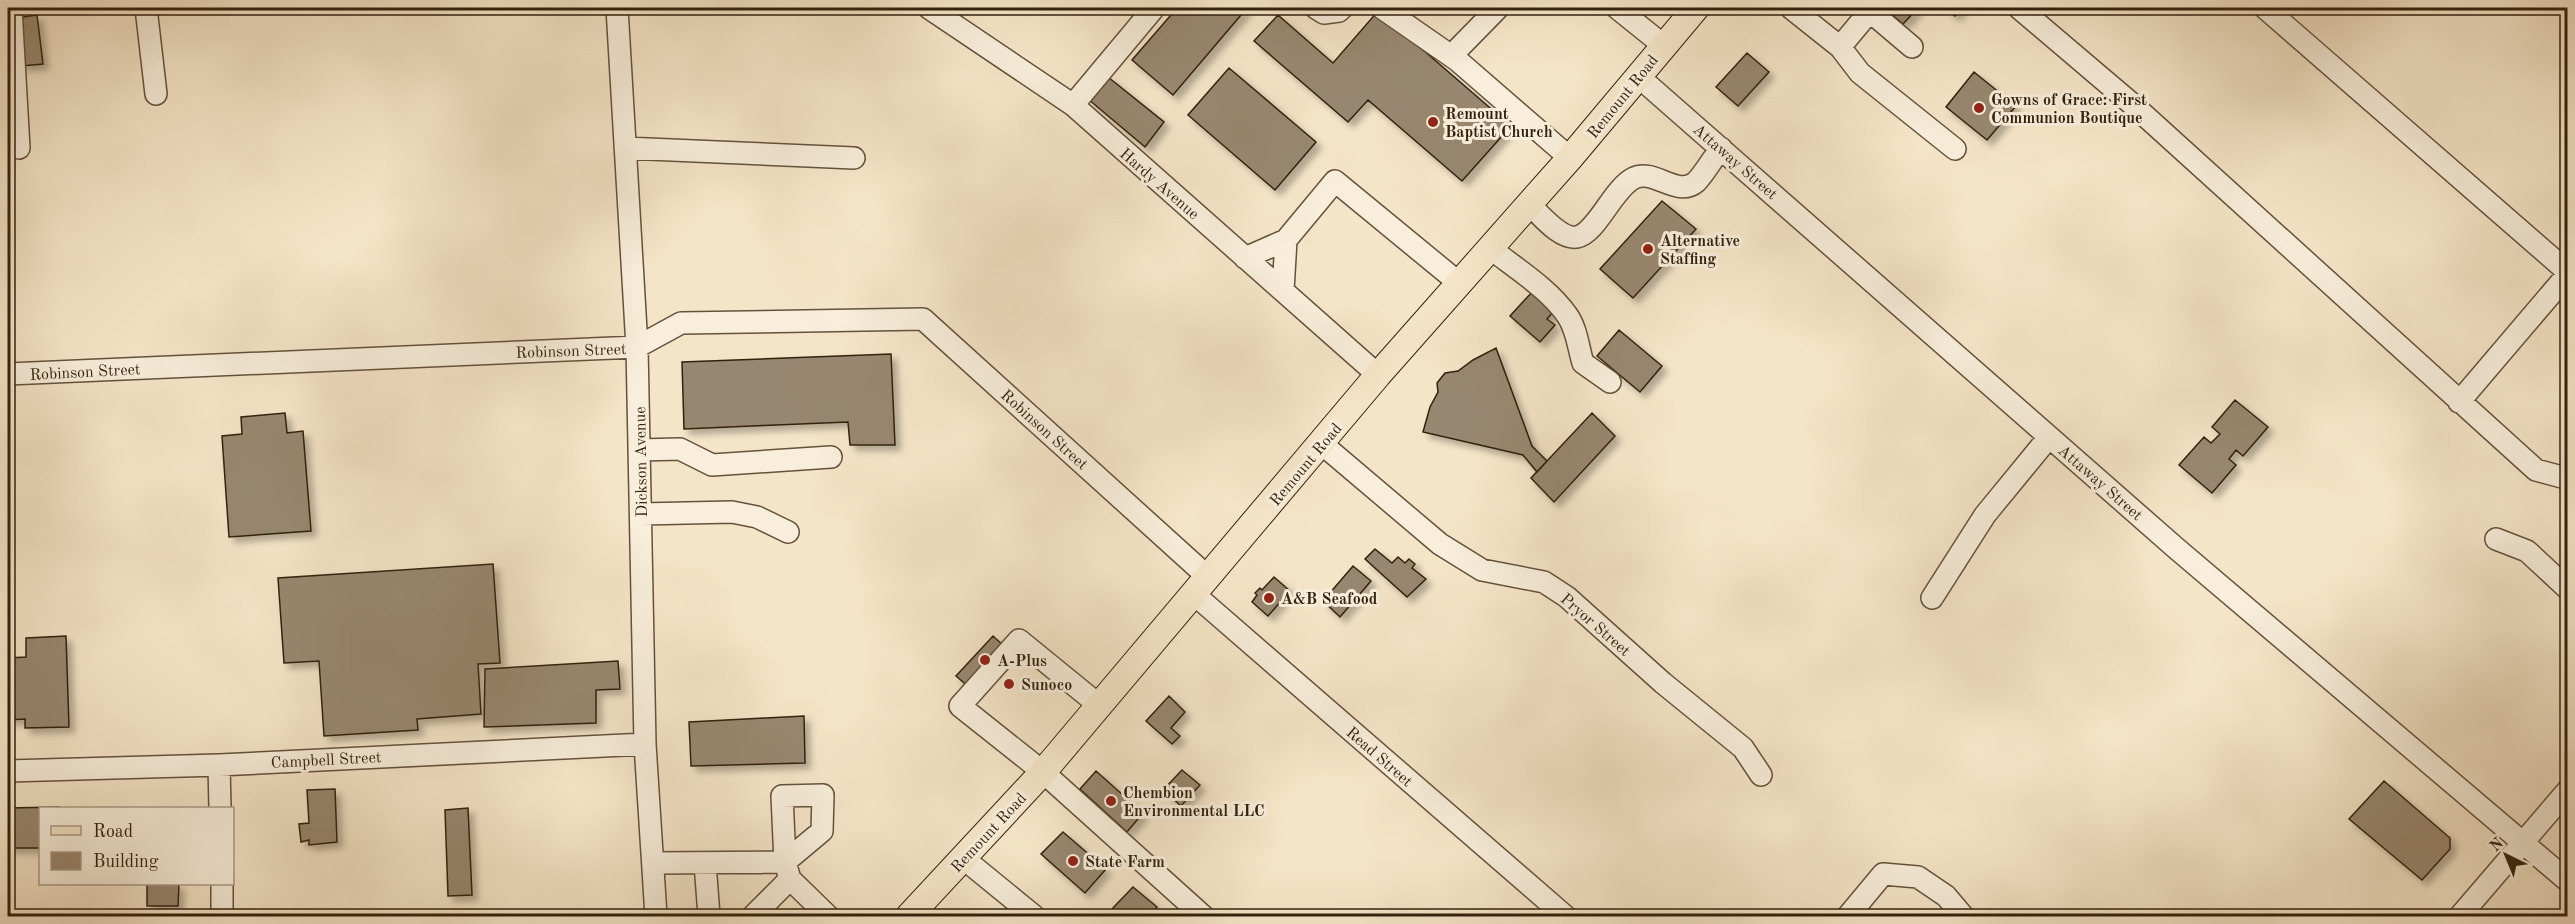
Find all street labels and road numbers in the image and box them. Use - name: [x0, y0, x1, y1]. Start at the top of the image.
- street label: Remount Road: [1585, 52, 1662, 142]
- street label: Attaway Street: [1689, 122, 1780, 204]
- street label: Hardy Avenue: [1116, 146, 1201, 223]
- street label: Robinson Street: [515, 342, 627, 362]
- street label: Robinson Street: [29, 362, 141, 384]
- street label: Robinson Street: [997, 387, 1091, 474]
- street label: Dickson Avenue: [633, 406, 651, 518]
- street label: Remount Road: [1268, 421, 1346, 510]
- street label: Attaway Street: [2054, 443, 2145, 525]
- street label: Pryor Street: [1557, 591, 1633, 660]
- street label: Read Street: [1343, 725, 1415, 791]
- street label: Campbell Street: [270, 750, 382, 772]
- street label: Remount Road: [949, 790, 1030, 876]

